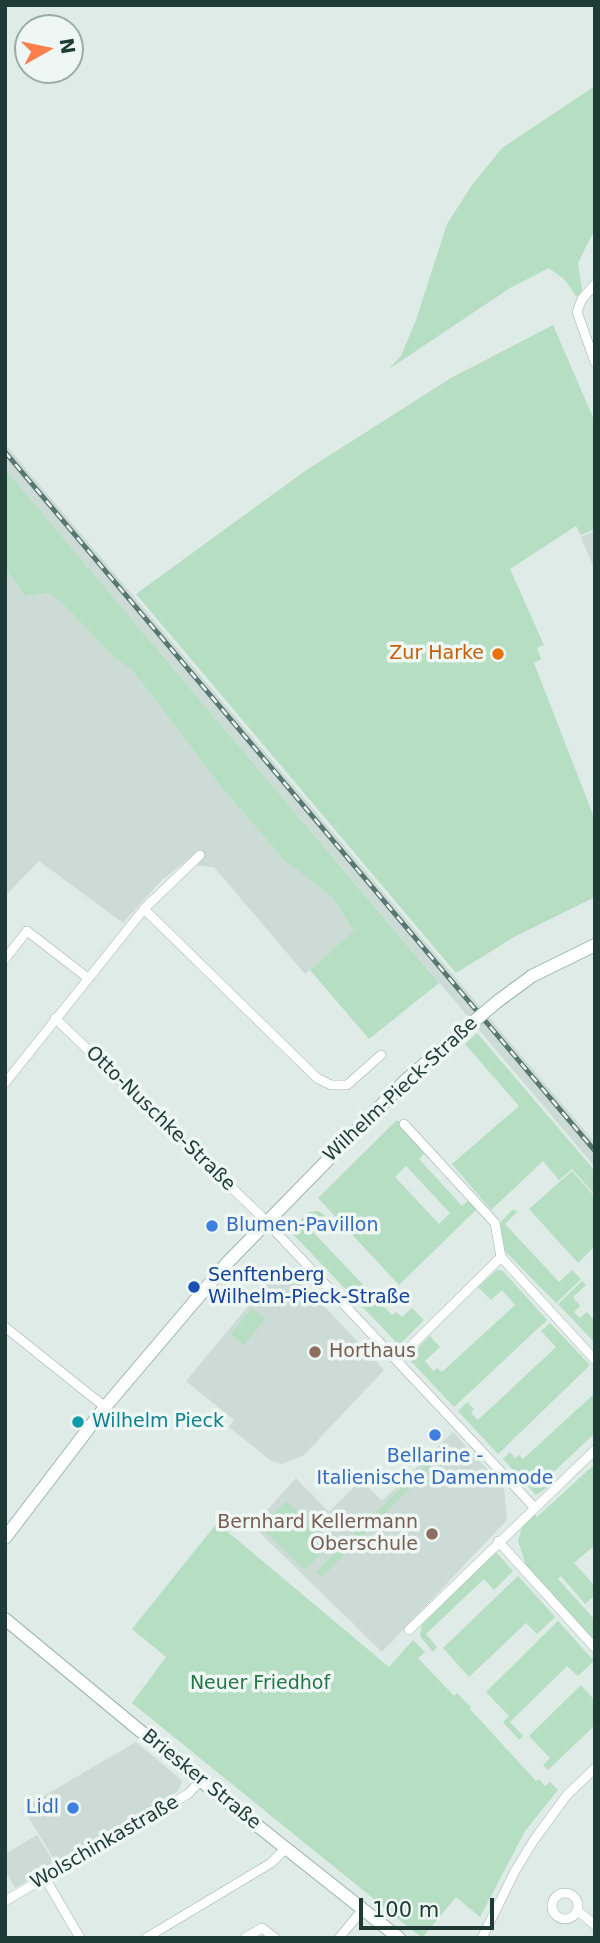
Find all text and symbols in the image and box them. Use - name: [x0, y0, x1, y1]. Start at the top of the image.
- north arrow: [14, 14, 84, 84]
- text: N: [56, 36, 80, 56]
- place label: Zur Harke: [389, 643, 484, 665]
- marker: Zur Harke: [490, 646, 506, 662]
- street label: Wilhelm-Pieck-Straße: [319, 1013, 483, 1167]
- street label: Otto-Nuschke-Straße: [81, 1042, 239, 1196]
- place label: Blumen-Pavillon: [226, 1215, 378, 1237]
- marker: Blumen-Pavillon: [204, 1218, 220, 1234]
- place label: Senftenberg Wilhelm-Pieck-Straße: [208, 1265, 410, 1309]
- marker: Senftenberg Wilhelm-Pieck-Straße: [186, 1279, 202, 1295]
- place label: Horthaus: [329, 1341, 416, 1363]
- marker: Horthaus: [307, 1344, 323, 1360]
- place label: Wilhelm Pieck: [92, 1411, 224, 1433]
- marker: Wilhelm Pieck: [70, 1414, 86, 1430]
- marker: Bellarine - Italienische Damenmode: [427, 1427, 443, 1443]
- place label: Bellarine - Italienische Damenmode: [317, 1446, 553, 1490]
- place label: Bernhard Kellermann Oberschule: [217, 1512, 418, 1556]
- marker: Bernhard Kellermann Oberschule: [424, 1526, 440, 1542]
- park label: Neuer Friedhof: [190, 1673, 330, 1695]
- street label: Briesker Straße: [137, 1725, 265, 1835]
- street label: Wolschinkastraße: [27, 1791, 183, 1895]
- place label: Lidl: [26, 1797, 59, 1819]
- marker: Lidl: [65, 1800, 81, 1816]
- scale bar: [362, 1884, 497, 1928]
- text: 100 m: [372, 1898, 439, 1922]

